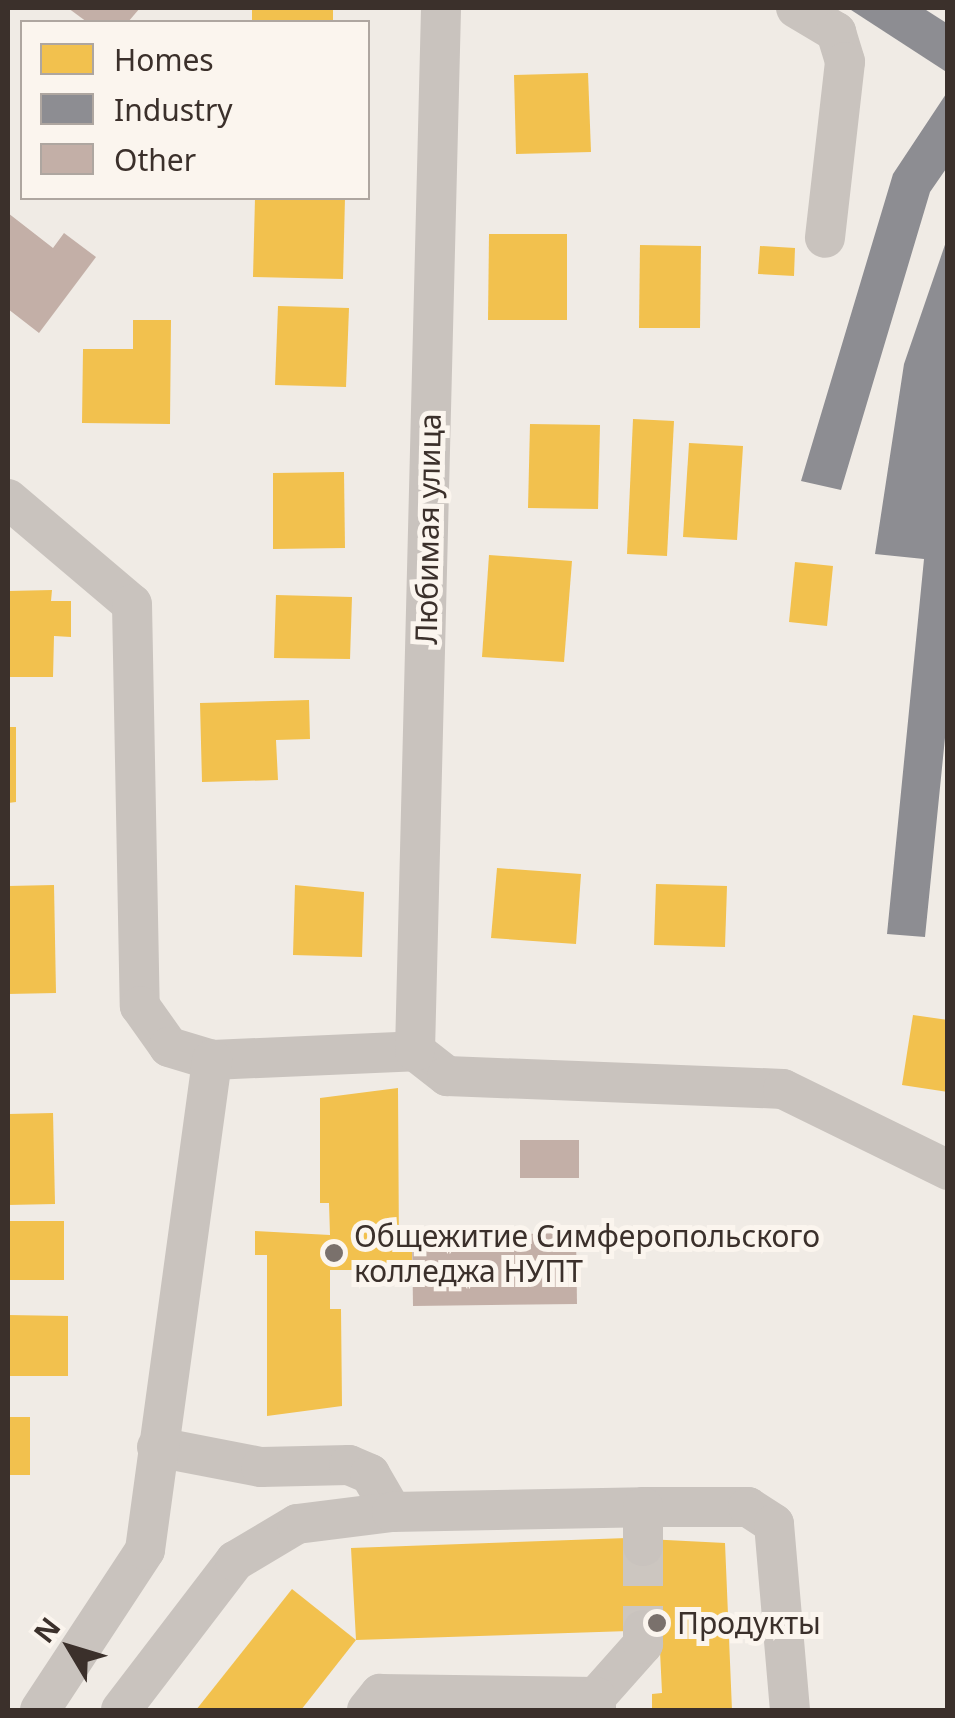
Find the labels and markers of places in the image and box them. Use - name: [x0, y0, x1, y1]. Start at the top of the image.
- place label: Общежитие Симферопольского колледжа НУПТ: [354, 1218, 820, 1288]
- marker: Общежитие Симферопольского колледжа НУПТ: [323, 1242, 345, 1264]
- place label: Продукты: [677, 1605, 821, 1641]
- marker: Продукты: [646, 1612, 668, 1634]

